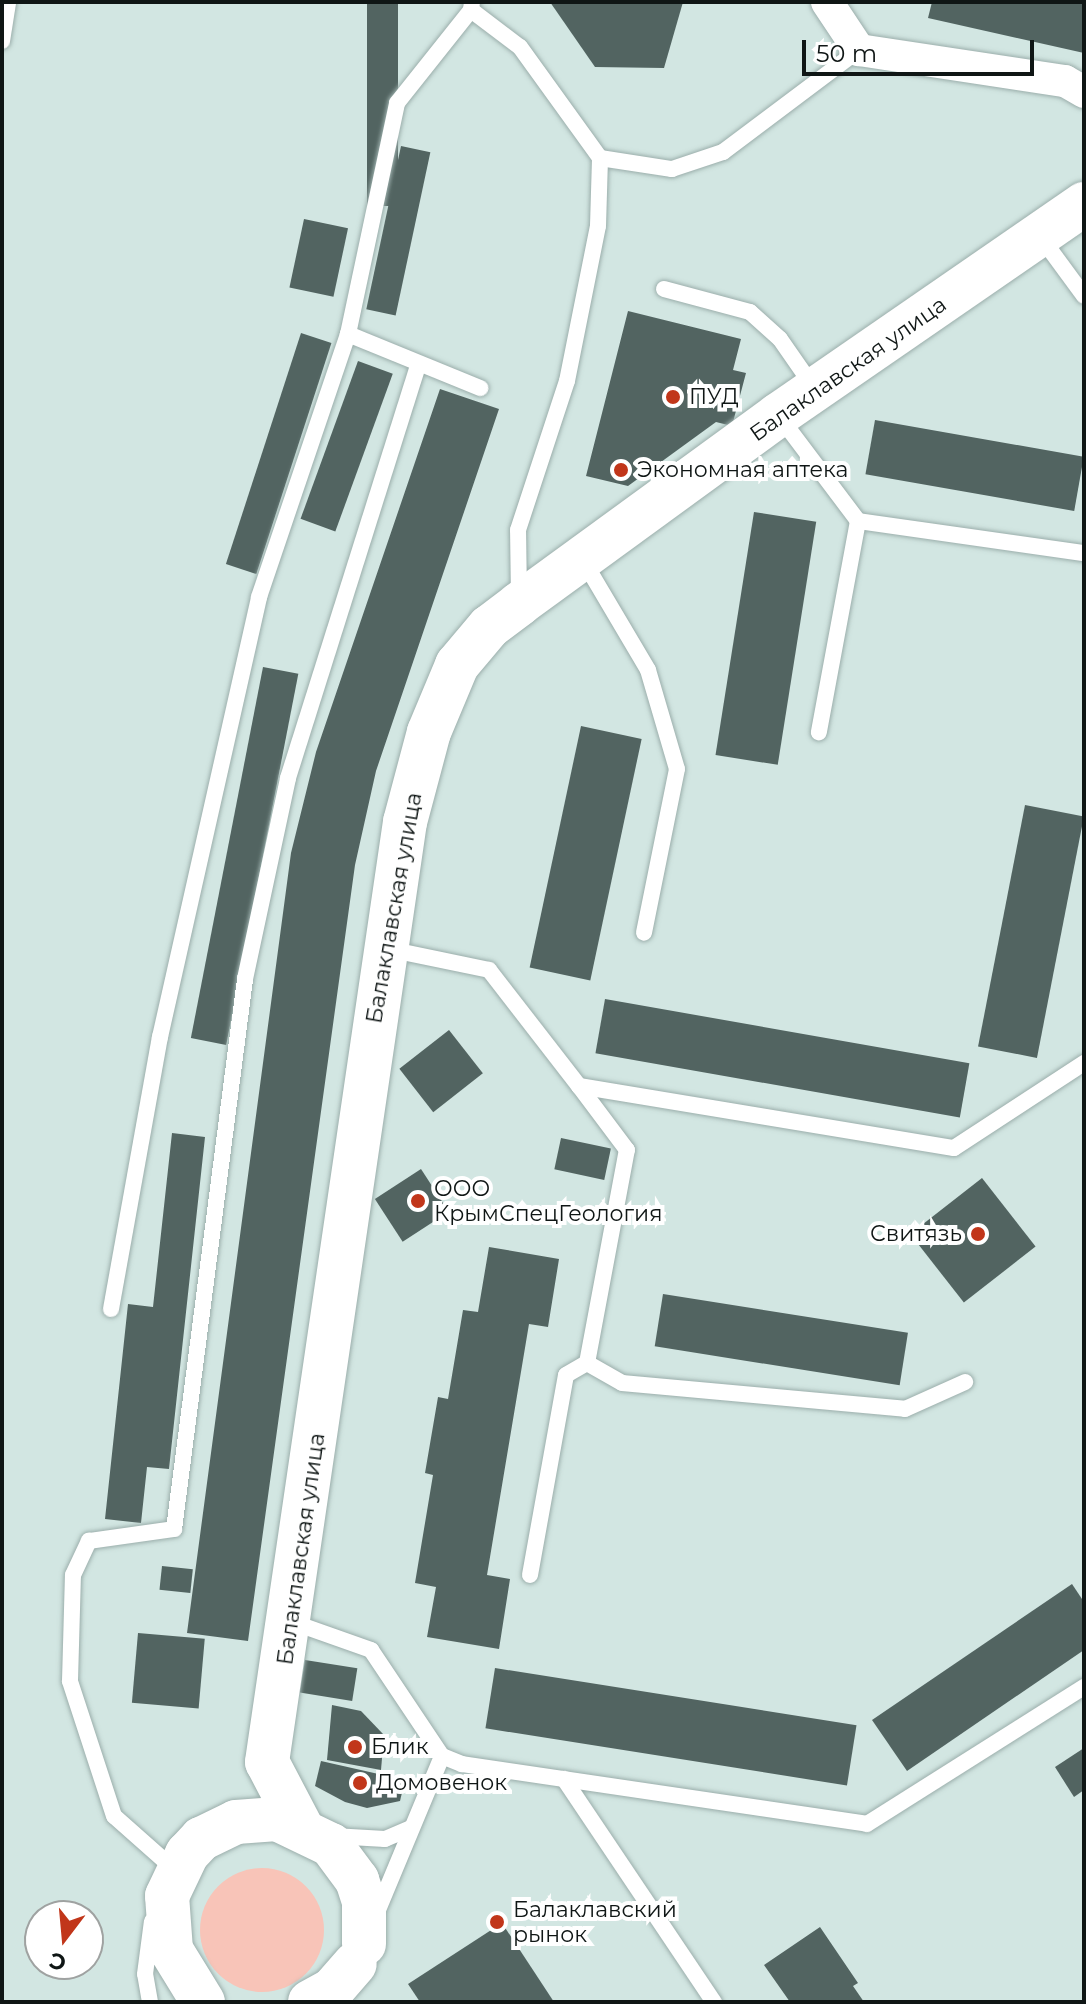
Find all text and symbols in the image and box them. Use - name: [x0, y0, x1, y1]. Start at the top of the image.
- scale bar: [806, 24, 1038, 74]
- text: 50 m: [816, 39, 877, 68]
- street label: Балаклавская улица: [745, 291, 951, 447]
- place label: ПУД: [689, 384, 739, 410]
- marker: ПУД: [664, 388, 682, 406]
- place label: Экономная аптека: [637, 457, 848, 483]
- marker: Экономная аптека: [612, 461, 630, 479]
- street label: Балаклавская улица: [361, 791, 427, 1025]
- place label: ООО КрымСпецГеология: [434, 1175, 662, 1226]
- marker: ООО КрымСпецГеология: [409, 1192, 427, 1210]
- place label: Свитязь: [870, 1221, 962, 1247]
- marker: Свитязь: [969, 1225, 987, 1243]
- street label: Балаклавская улица: [272, 1431, 330, 1667]
- place label: Блик: [371, 1734, 428, 1760]
- marker: Блик: [346, 1738, 364, 1756]
- place label: Домовенок: [376, 1770, 507, 1796]
- marker: Домовенок: [351, 1774, 369, 1792]
- place label: Балаклавский рынок: [513, 1896, 677, 1948]
- north arrow: [24, 1900, 104, 1980]
- marker: Балаклавский рынок: [488, 1913, 506, 1931]
- text: С: [46, 1946, 69, 1977]

